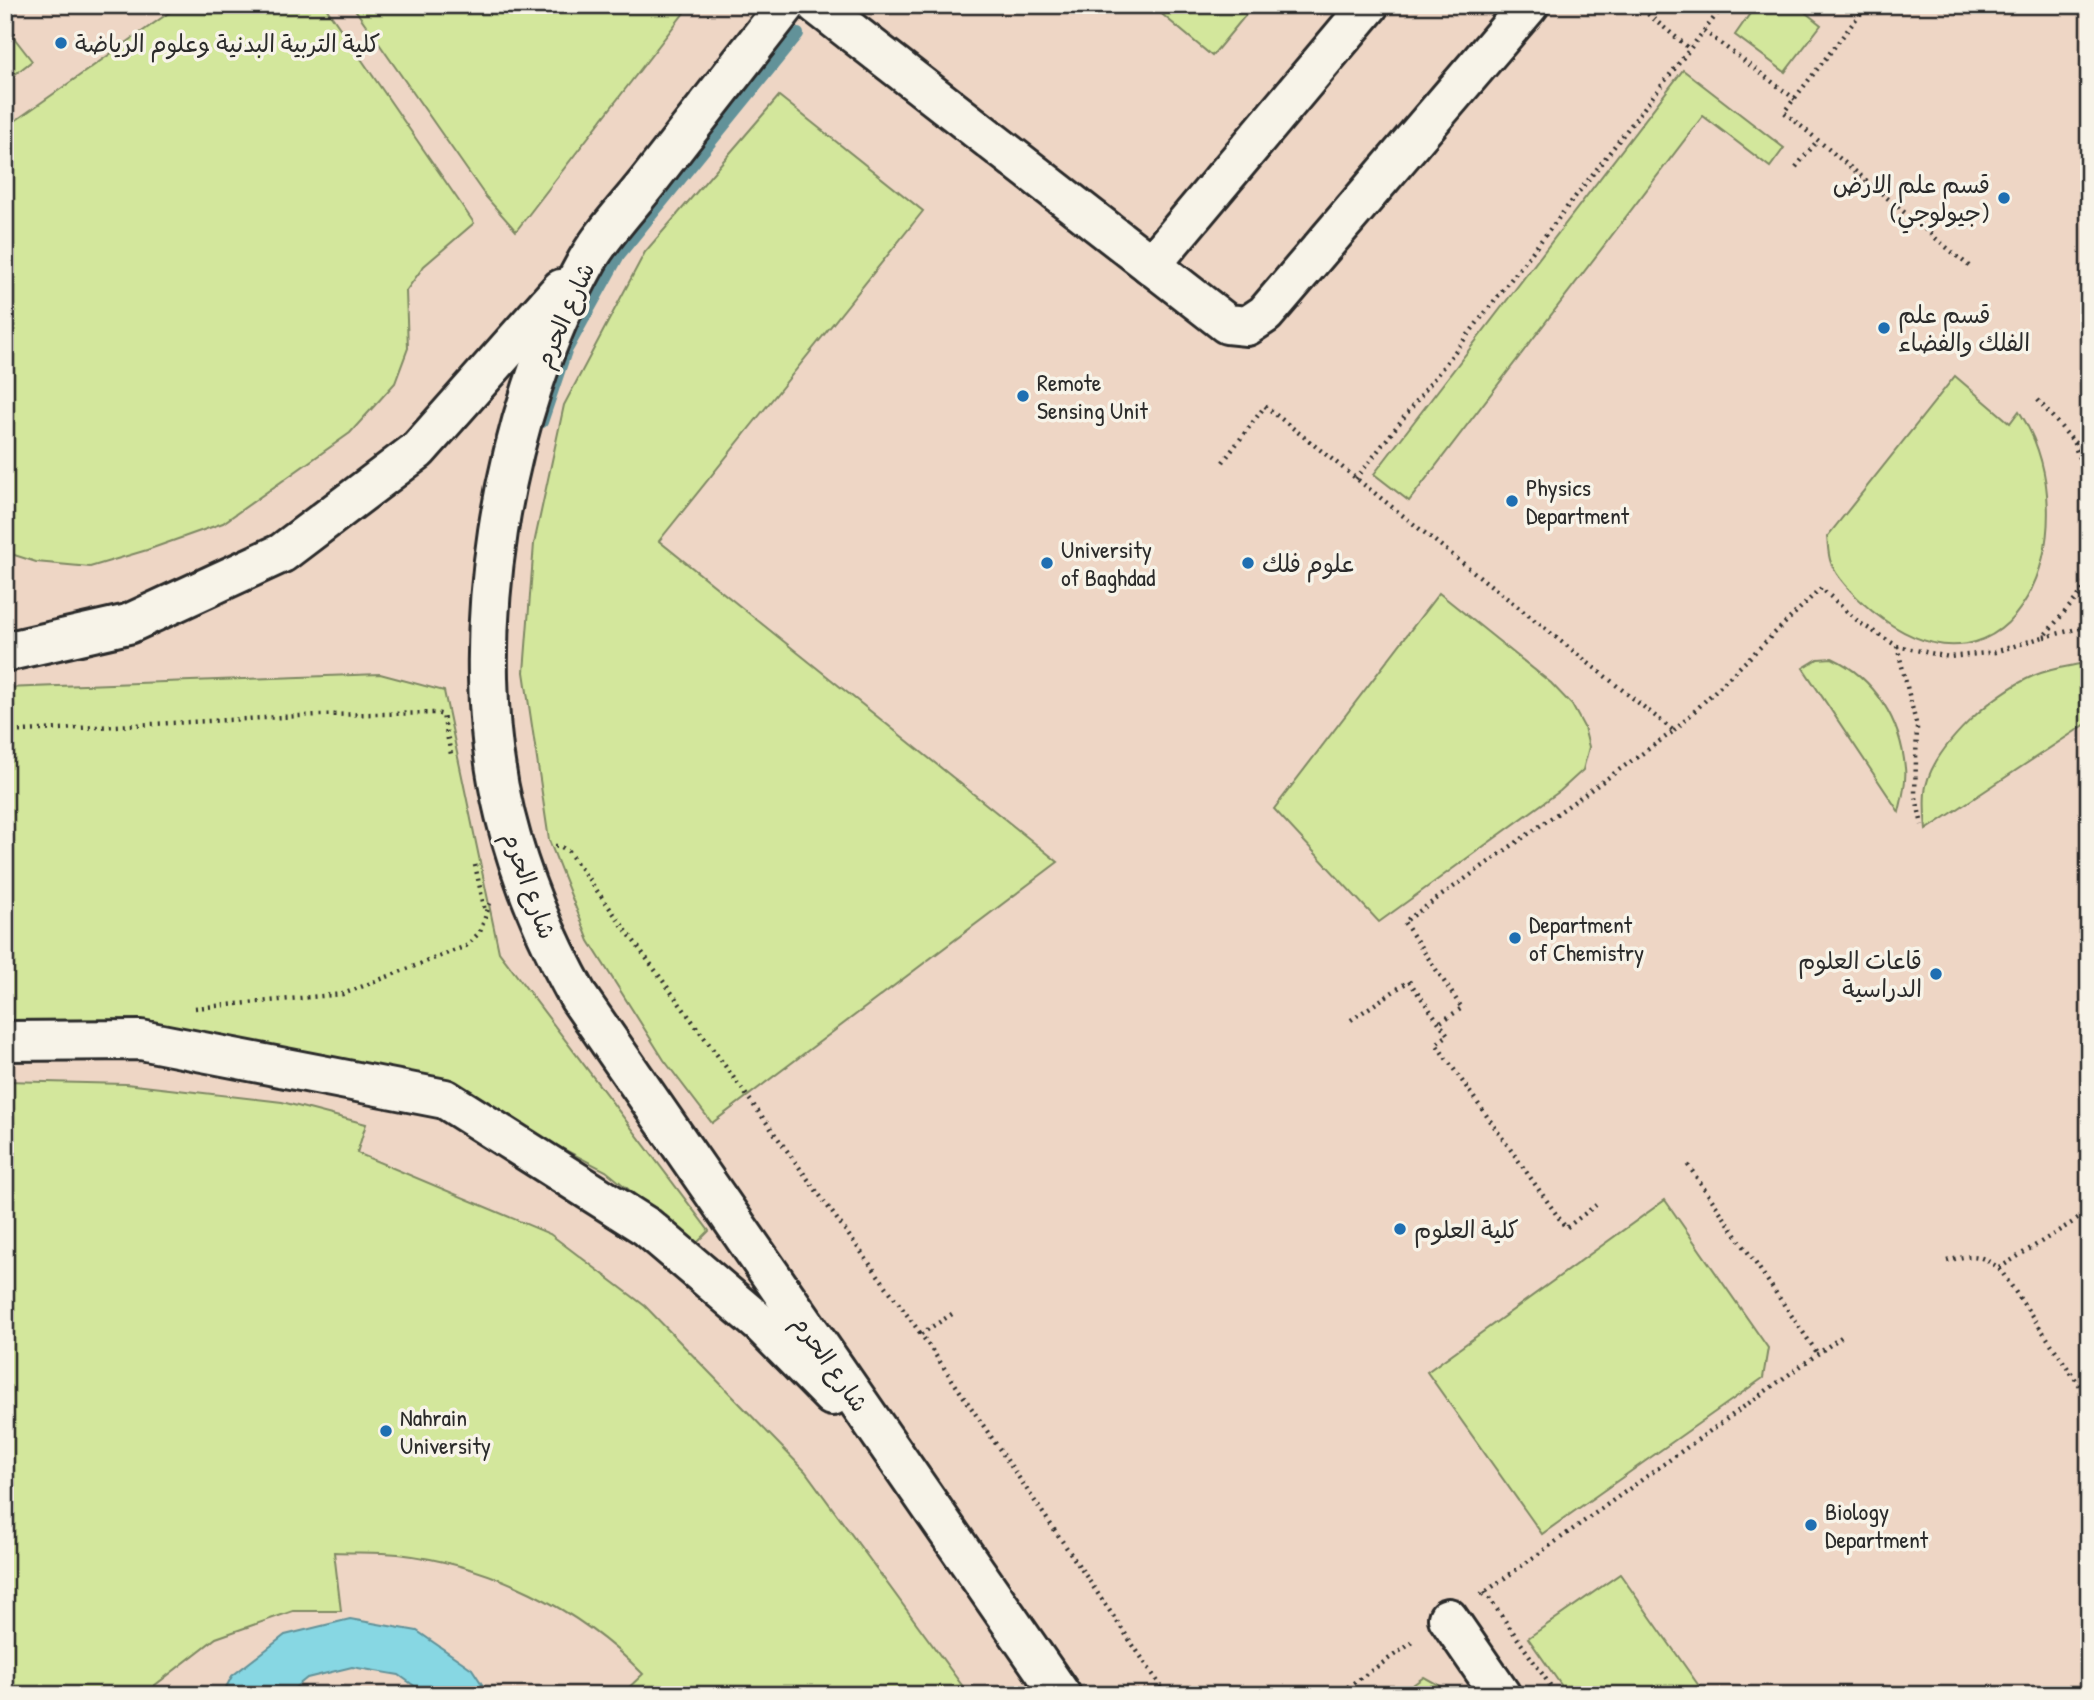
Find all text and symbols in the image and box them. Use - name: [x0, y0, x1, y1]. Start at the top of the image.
- place label: كلية التربية البدنية وعلوم الرياضة: [75, 27, 380, 63]
- marker: كلية التربية البدنية وعلوم الرياضة: [53, 35, 69, 51]
- place label: قسم علم الارض (جيولوجي): [1833, 168, 1990, 234]
- marker: قسم علم الارض (جيولوجي): [1996, 190, 2012, 206]
- street label: شارع الحرم: [527, 257, 604, 374]
- place label: قسم علم الفلك والفضاء: [1898, 298, 2030, 358]
- marker: قسم علم الفلك والفضاء: [1876, 320, 1892, 336]
- place label: Remote Sensing Unit: [1037, 366, 1149, 426]
- marker: Remote Sensing Unit: [1015, 388, 1031, 404]
- place label: Physics Department: [1526, 471, 1630, 531]
- marker: Physics Department: [1504, 493, 1520, 509]
- place label: University of Baghdad: [1061, 533, 1155, 593]
- place label: علوم فلك: [1262, 547, 1354, 583]
- marker: University of Baghdad: [1039, 555, 1055, 571]
- marker: علوم فلك: [1240, 555, 1256, 571]
- street label: شارع الحرم: [493, 827, 564, 944]
- place label: Department of Chemistry: [1529, 908, 1644, 968]
- marker: Department of Chemistry: [1507, 930, 1523, 946]
- place label: قاعات العلوم الدراسية: [1798, 944, 1922, 1004]
- marker: قاعات العلوم الدراسية: [1928, 966, 1944, 982]
- place label: كلية العلوم: [1414, 1213, 1519, 1248]
- marker: كلية العلوم: [1392, 1221, 1408, 1237]
- street label: شارع الحرم: [783, 1308, 876, 1420]
- place label: Nahrain University: [400, 1401, 491, 1461]
- marker: Nahrain University: [378, 1423, 394, 1439]
- place label: Biology Department: [1825, 1495, 1929, 1555]
- marker: Biology Department: [1803, 1517, 1819, 1533]

